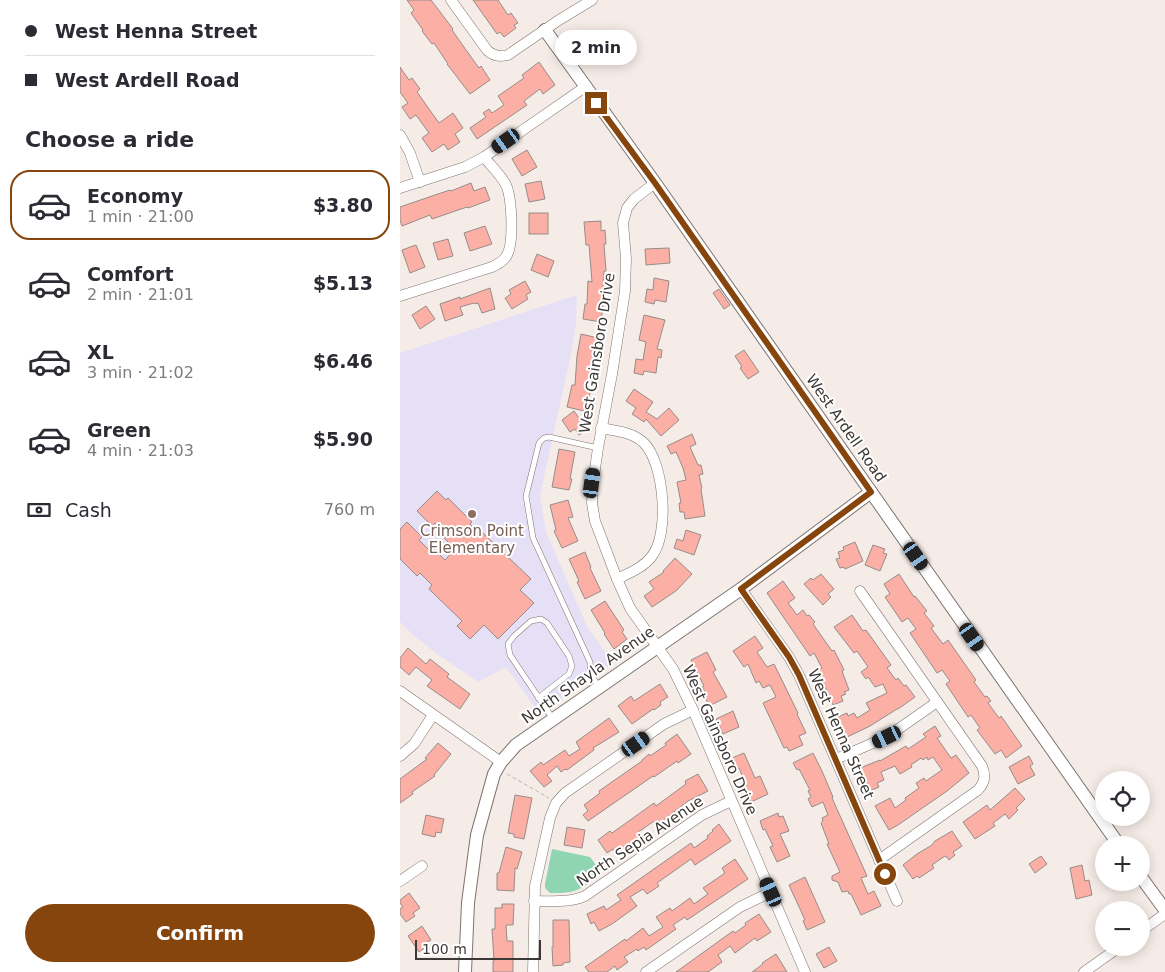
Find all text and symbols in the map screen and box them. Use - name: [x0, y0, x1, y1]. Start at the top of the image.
- text: West Henna Street: [55, 20, 257, 42]
- callout: 2 min: [555, 31, 637, 66]
- text: 2 min: [571, 38, 621, 57]
- text: West Ardell Road: [55, 69, 239, 91]
- route end: [585, 92, 607, 114]
- car: [489, 126, 522, 156]
- text: Choose a ride: [25, 127, 194, 152]
- icon: car: [27, 183, 72, 228]
- text: Economy: [87, 185, 183, 207]
- text: $3.80: [313, 194, 373, 216]
- text: 1 min · 21:00: [87, 207, 194, 226]
- icon: car: [27, 261, 72, 306]
- text: Comfort: [87, 263, 174, 285]
- street label: West Gainsboro Drive: [575, 271, 619, 435]
- text: $5.13: [313, 272, 373, 294]
- text: 2 min · 21:01: [87, 285, 194, 304]
- icon: car: [27, 339, 72, 384]
- text: XL: [87, 341, 114, 363]
- text: $6.46: [313, 350, 373, 372]
- text: 3 min · 21:02: [87, 363, 194, 382]
- street label: West Ardell Road: [802, 371, 890, 485]
- icon: car: [27, 417, 72, 462]
- text: Green: [87, 419, 151, 441]
- text: $5.90: [313, 428, 373, 450]
- text: 4 min · 21:03: [87, 441, 194, 460]
- car: [582, 467, 601, 499]
- icon: cash: [25, 496, 53, 524]
- text: Cash: [65, 499, 112, 521]
- text: 760 m: [324, 500, 375, 519]
- marker: Crimson Point Elementary: [466, 508, 478, 520]
- place label: Crimson Point Elementary: [420, 522, 524, 557]
- car: [901, 539, 930, 573]
- car: [957, 620, 986, 654]
- street label: North Shayla Avenue: [518, 622, 658, 728]
- street label: West Gainsboro Drive: [679, 662, 761, 818]
- street label: West Henna Street: [804, 666, 878, 802]
- car: [870, 724, 903, 750]
- car: [619, 729, 652, 759]
- map controls: [1095, 771, 1150, 956]
- button: locate: [1095, 771, 1150, 826]
- street label: North Sepia Avenue: [573, 792, 707, 890]
- button: +: [1095, 836, 1150, 891]
- route start: [874, 863, 896, 885]
- car: [758, 875, 783, 909]
- button: −: [1095, 901, 1150, 956]
- button: Confirm: [25, 904, 375, 962]
- scale bar: [415, 937, 541, 960]
- text: 100 m: [422, 941, 467, 957]

